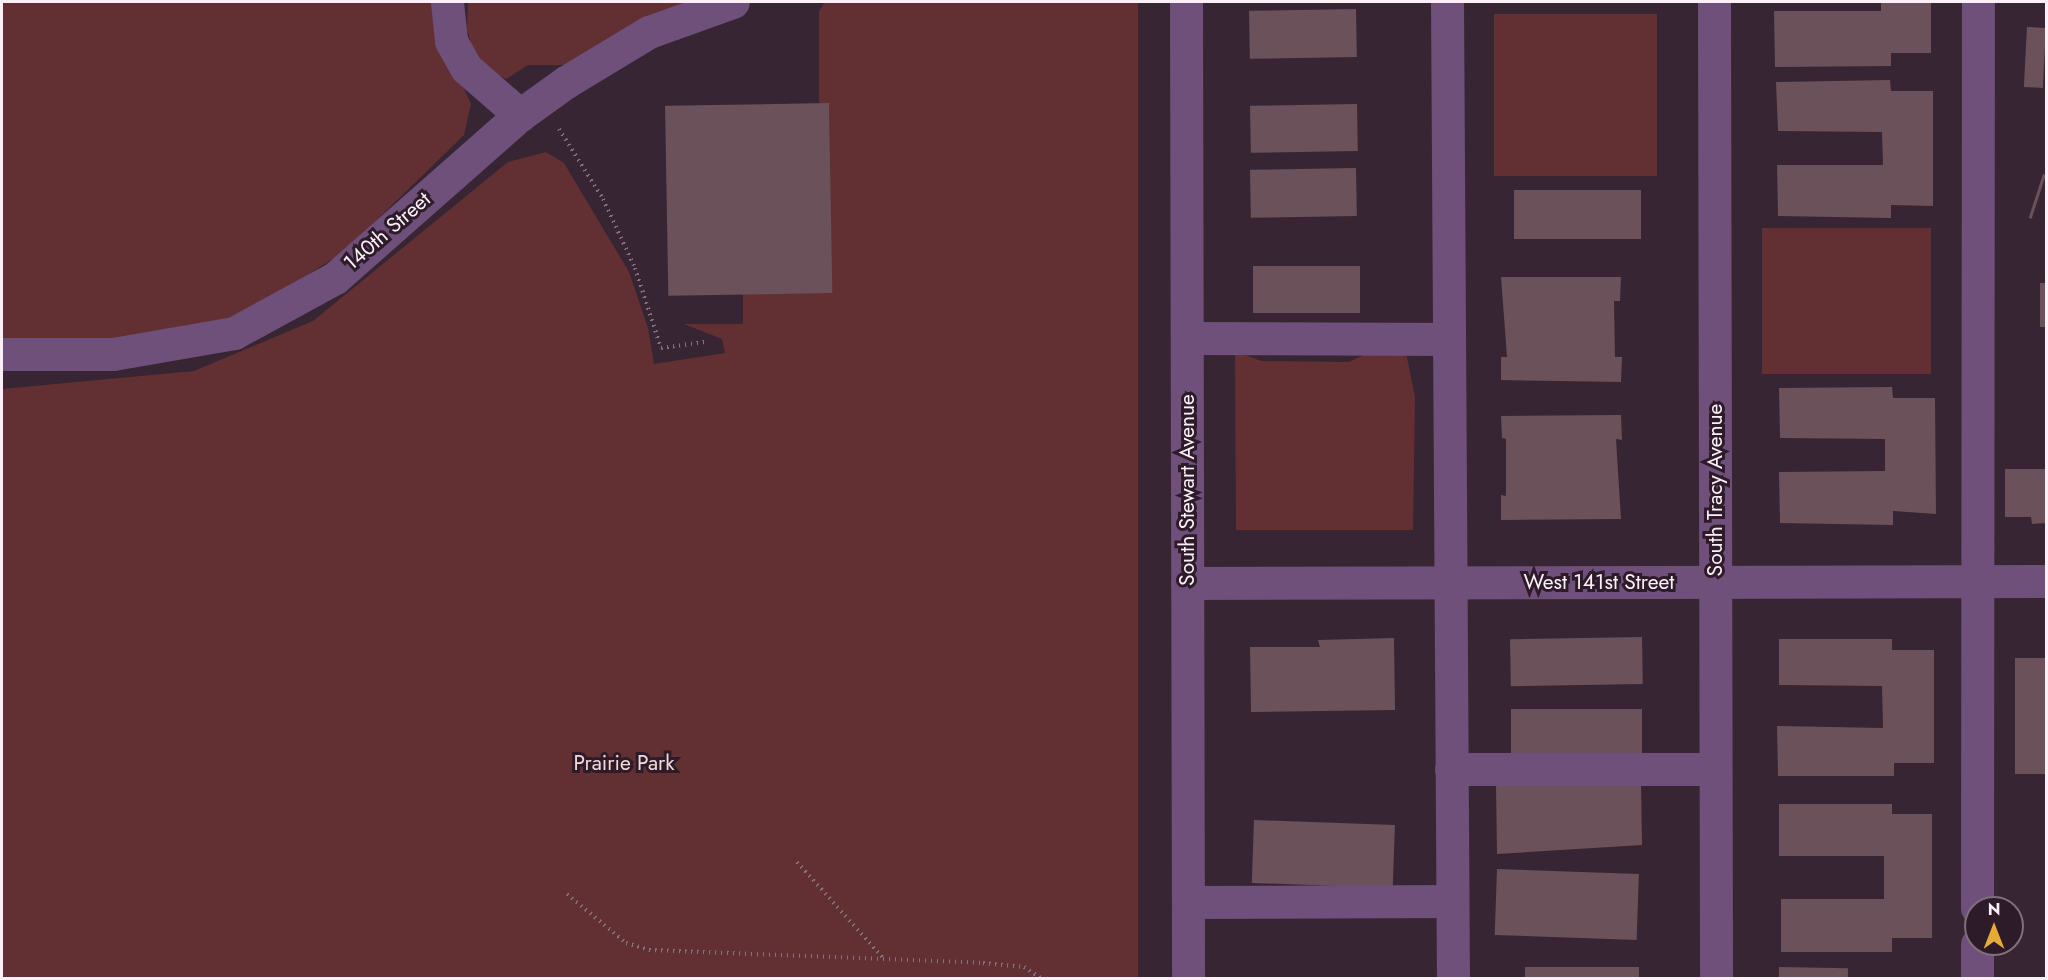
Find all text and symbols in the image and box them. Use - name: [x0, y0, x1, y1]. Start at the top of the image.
- street label: 140th Street: [338, 186, 436, 276]
- street label: South Stewart Avenue: [1174, 394, 1200, 586]
- street label: South Tracy Avenue: [1702, 404, 1728, 576]
- street label: West 141st Street: [1524, 569, 1674, 595]
- park label: Prairie Park: [573, 750, 675, 776]
- north arrow: [1964, 896, 2024, 956]
- text: N: [1988, 898, 2000, 921]

